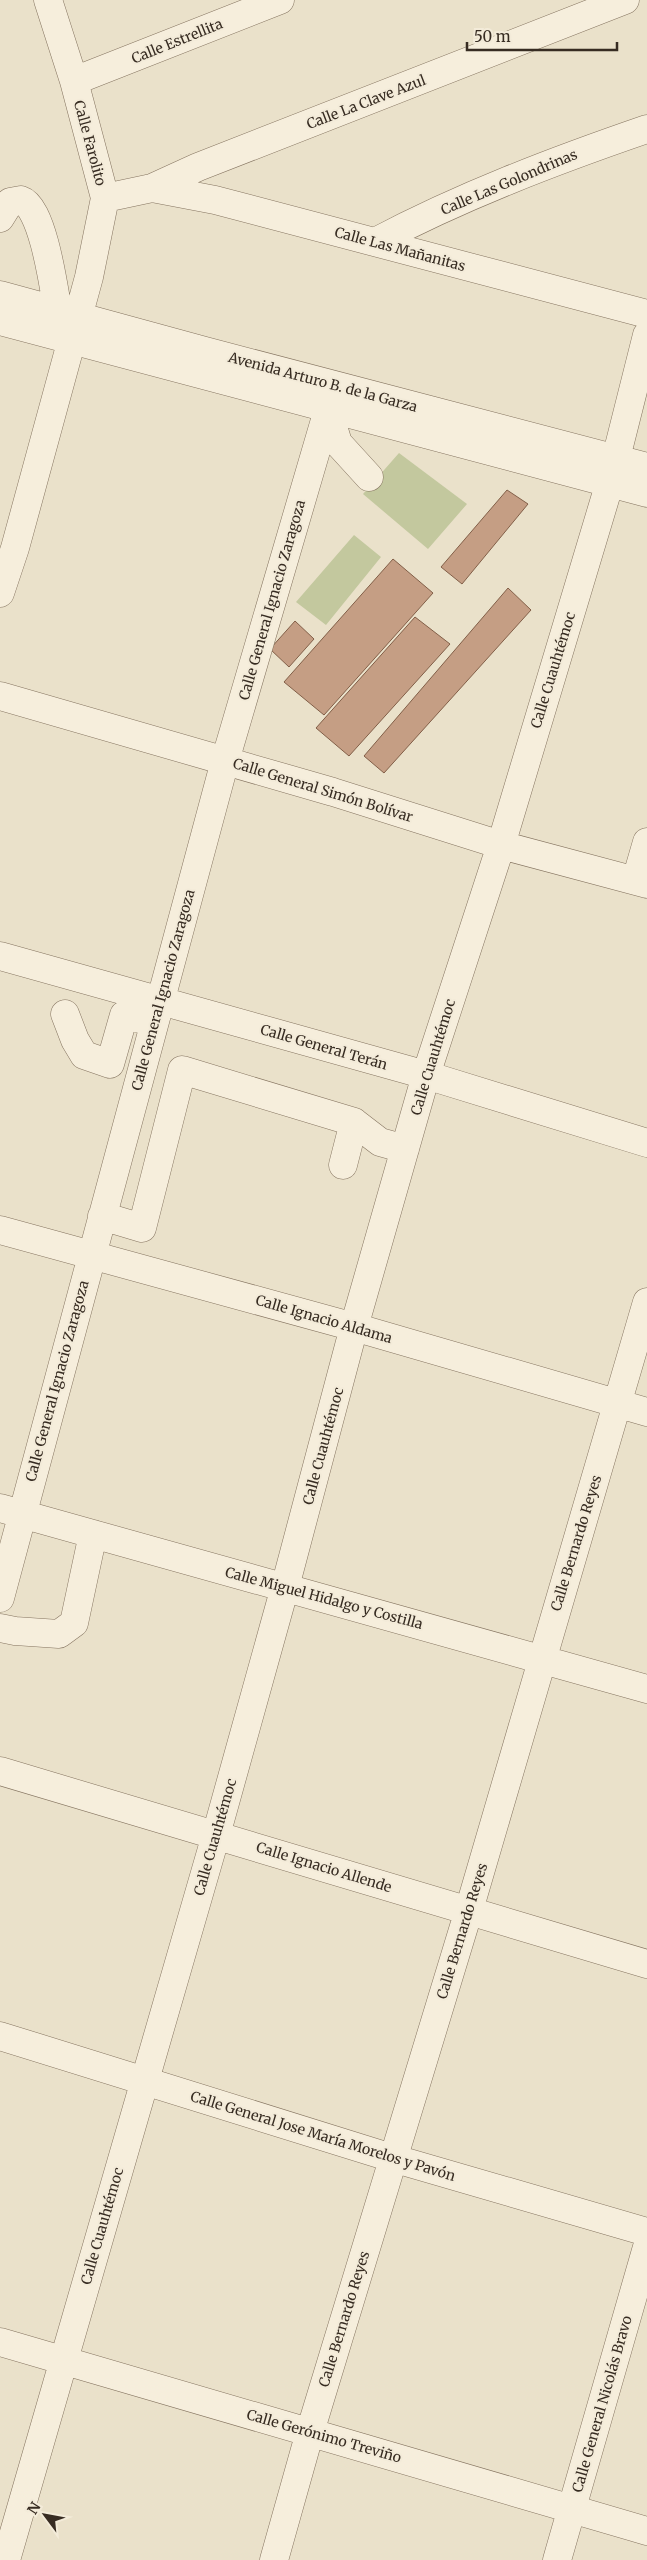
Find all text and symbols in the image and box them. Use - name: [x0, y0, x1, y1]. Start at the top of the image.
- street label: Calle Estrellita: [129, 14, 226, 68]
- scale bar: [467, 20, 617, 52]
- text: 50 m: [474, 27, 511, 46]
- street label: Calle La Clave Azul: [304, 71, 429, 133]
- street label: Calle Farolito: [70, 98, 110, 188]
- street label: Calle Las Golondrinas: [438, 145, 580, 219]
- street label: Calle Las Mañanitas: [333, 223, 468, 275]
- street label: Avenida Arturo B. de la Garza: [226, 348, 420, 416]
- street label: Calle General Ignacio Zaragoza: [235, 497, 309, 702]
- street label: Calle Cuauhtémoc: [527, 610, 579, 730]
- street label: Calle General Simón Bolívar: [231, 754, 415, 826]
- street label: Calle General Ignacio Zaragoza: [127, 887, 199, 1093]
- street label: Calle Cuauhtémoc: [407, 997, 459, 1117]
- street label: Calle General Terán: [258, 1020, 390, 1074]
- street label: Calle General Ignacio Zaragoza: [21, 1278, 93, 1484]
- street label: Calle Ignacio Aldama: [254, 1291, 395, 1347]
- street label: Calle Cuauhtémoc: [299, 1385, 347, 1507]
- street label: Calle Bernardo Reyes: [547, 1473, 605, 1613]
- street label: Calle Miguel Hidalgo y Costilla: [223, 1563, 425, 1633]
- street label: Calle Cuauhtémoc: [190, 1776, 240, 1898]
- street label: Calle Ignacio Allende: [254, 1838, 394, 1896]
- street label: Calle Bernardo Reyes: [433, 1861, 491, 2001]
- street label: Calle General Jose María Morelos y Pavón: [188, 2087, 458, 2185]
- street label: Calle Cuauhtémoc: [77, 2165, 127, 2287]
- street label: Calle Bernardo Reyes: [315, 2249, 373, 2389]
- street label: Calle General Nicolás Bravo: [568, 2314, 636, 2494]
- street label: Calle Gerónimo Treviño: [245, 2405, 403, 2467]
- north arrow: [20, 2490, 70, 2540]
- text: N: [23, 2499, 45, 2518]

